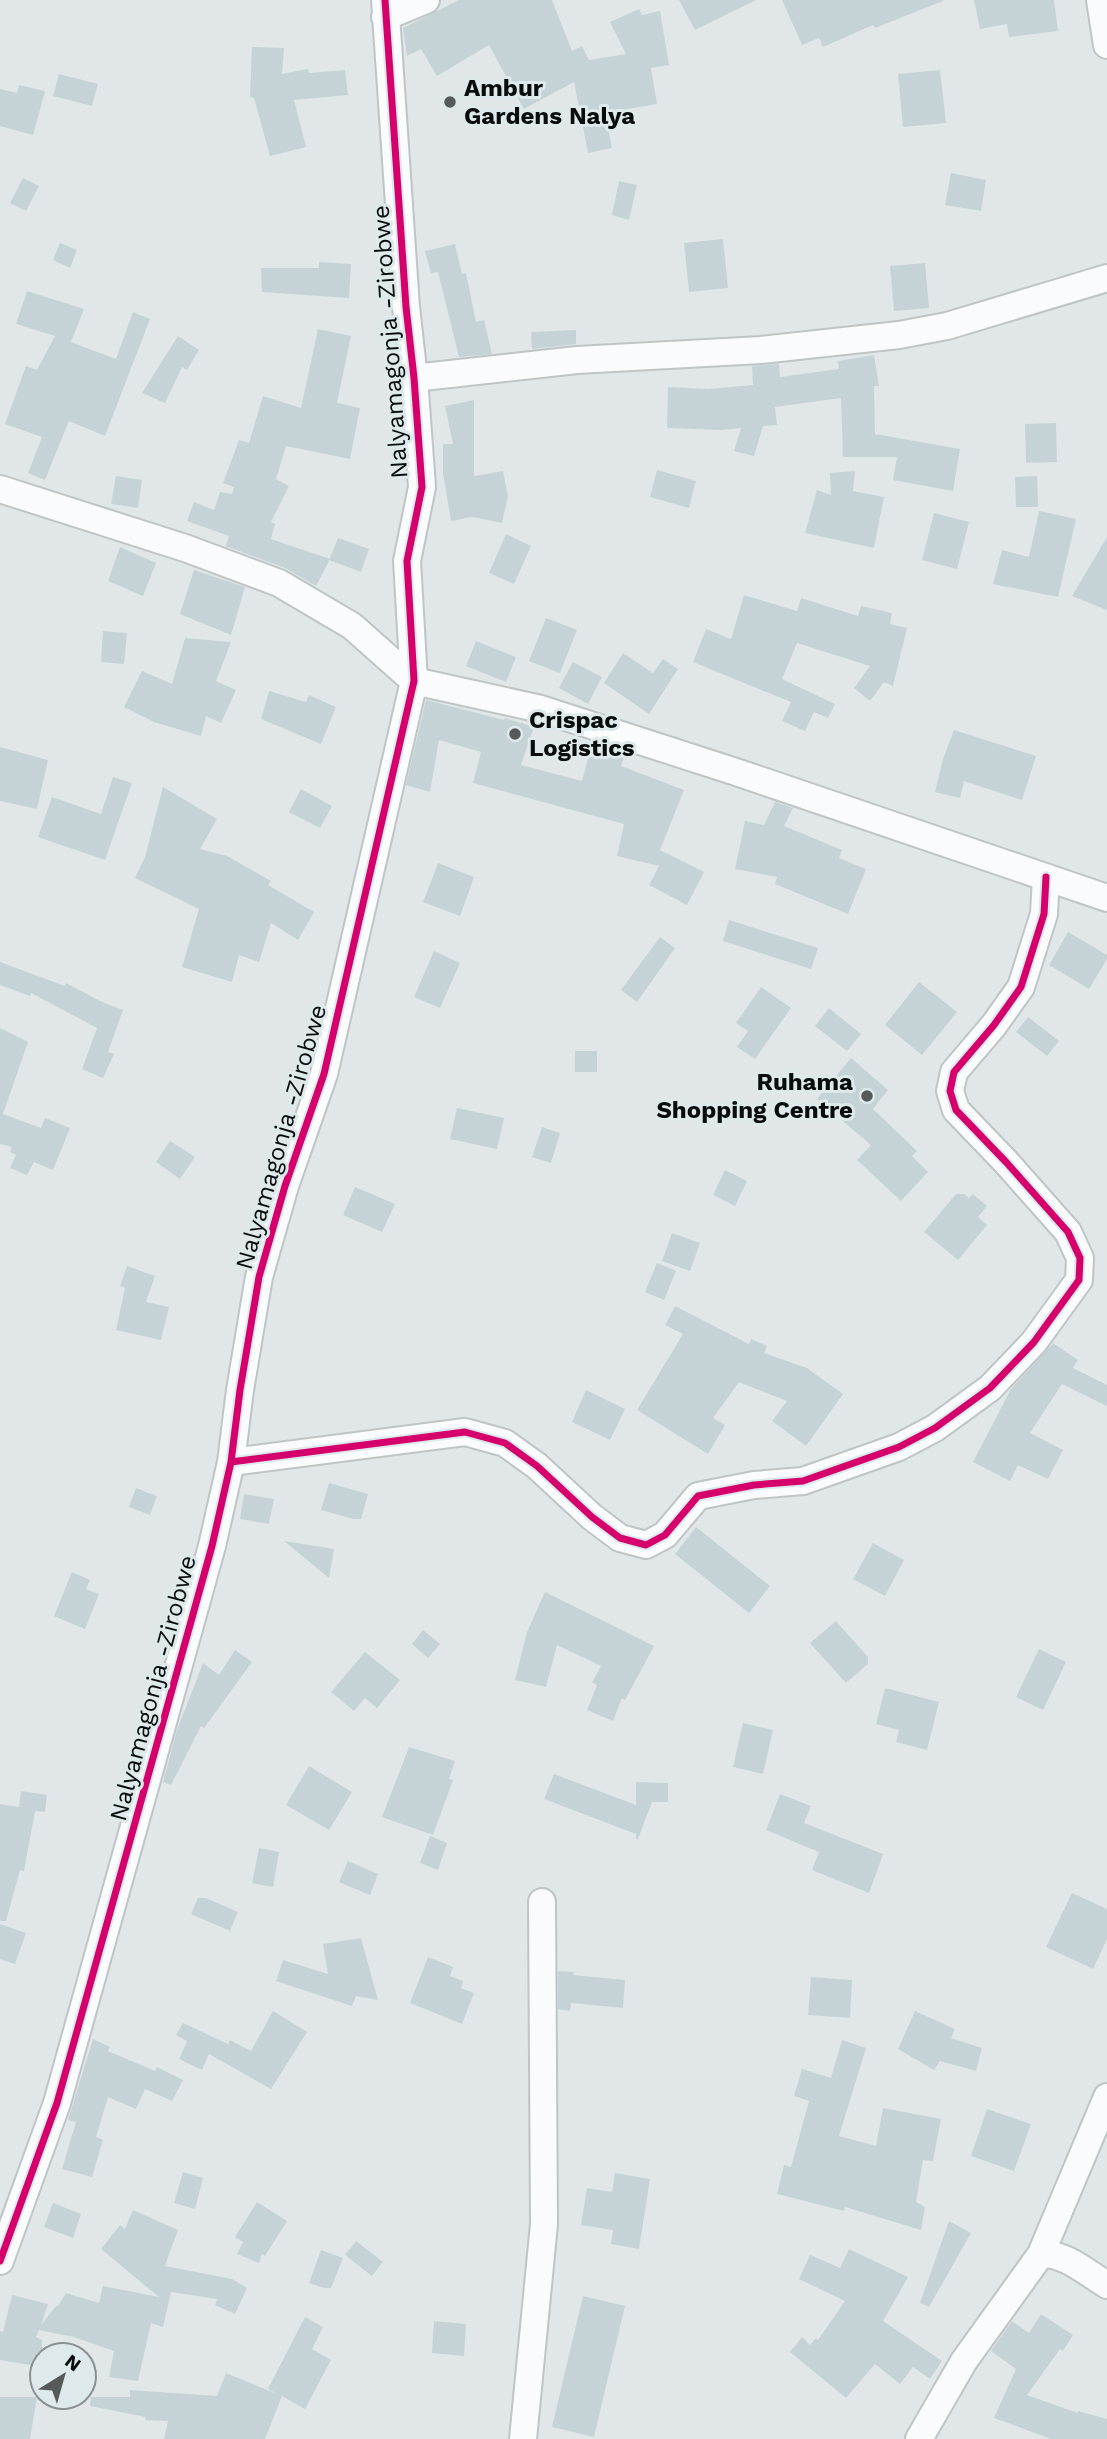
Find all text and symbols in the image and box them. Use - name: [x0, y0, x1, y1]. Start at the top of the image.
- place label: Ambur Gardens Nalya: [464, 74, 635, 130]
- marker: Ambur Gardens Nalya: [442, 94, 458, 110]
- street label: Nalyamagonja -Zirobwe: [366, 204, 414, 480]
- place label: Crispac Logistics: [529, 706, 635, 762]
- marker: Crispac Logistics: [507, 726, 523, 742]
- street label: Nalyamagonja -Zirobwe: [230, 1001, 332, 1273]
- place label: Ruhama Shopping Centre: [656, 1068, 853, 1124]
- marker: Ruhama Shopping Centre: [859, 1088, 875, 1104]
- street label: Nalyamagonja -Zirobwe: [104, 1552, 202, 1824]
- north arrow: [28, 2341, 98, 2411]
- text: N: [60, 2349, 85, 2376]

